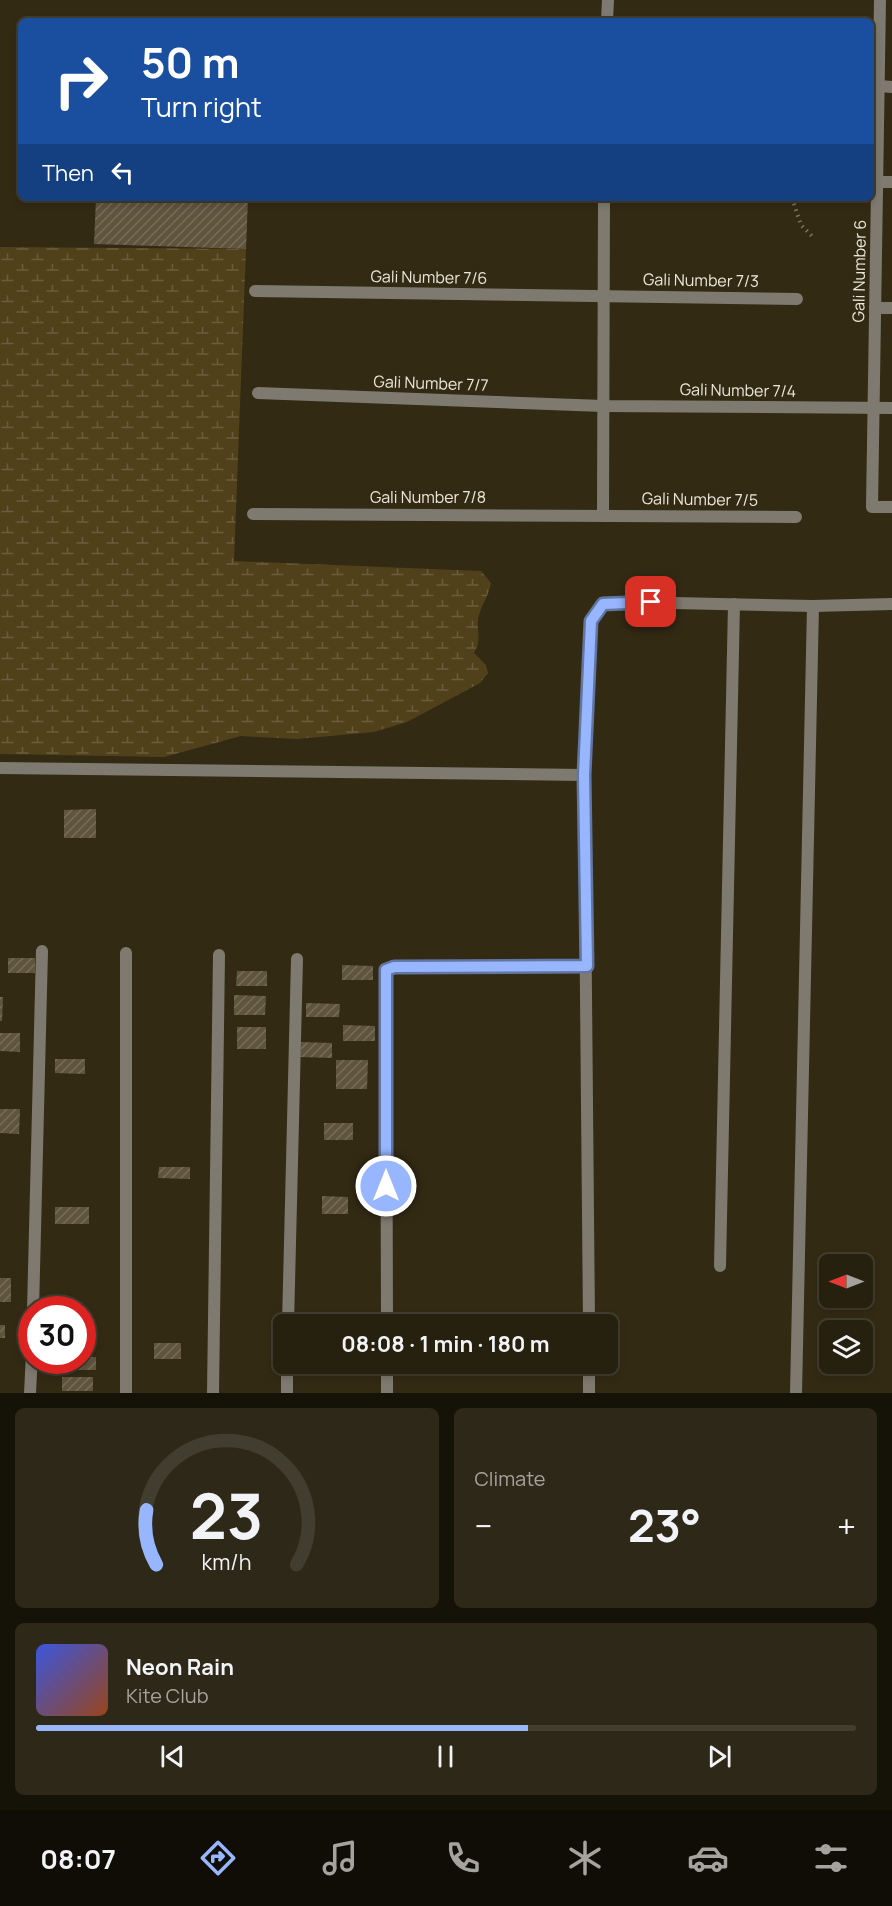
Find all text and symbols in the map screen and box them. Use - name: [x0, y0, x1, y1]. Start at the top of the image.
- text: 50 m: [141, 33, 239, 91]
- icon: right: [42, 42, 120, 120]
- text: Turn right: [141, 88, 262, 125]
- icon: left: [106, 156, 139, 189]
- text: Then: [42, 158, 94, 188]
- street label: Gali Number 6: [847, 220, 871, 322]
- street label: Gali Number 7/6: [370, 265, 488, 289]
- street label: Gali Number 7/3: [643, 268, 759, 292]
- street label: Gali Number 7/7: [373, 370, 489, 396]
- street label: Gali Number 7/4: [680, 378, 796, 402]
- street label: Gali Number 7/8: [370, 486, 486, 508]
- street label: Gali Number 7/5: [642, 487, 758, 511]
- pin: [625, 576, 676, 627]
- icon: arrive: [634, 585, 667, 618]
- position arrow: [354, 1154, 418, 1218]
- north arrow: [819, 1254, 873, 1308]
- map controls: [819, 1254, 873, 1374]
- speed limit sign: 30: [18, 1296, 96, 1374]
- button: layers: [819, 1320, 873, 1374]
- text: 08:08 · 1 min · 180 m: [341, 1329, 550, 1359]
- text: Climate: [475, 1465, 546, 1492]
- text: 23: [190, 1472, 263, 1558]
- text: 23°: [628, 1494, 701, 1556]
- text: −: [475, 1503, 492, 1548]
- text: +: [837, 1503, 856, 1548]
- text: km/h: [202, 1547, 252, 1576]
- text: Neon Rain: [126, 1652, 234, 1682]
- text: Kite Club: [126, 1682, 209, 1709]
- icon: previous: [156, 1740, 189, 1773]
- icon: pause: [429, 1740, 462, 1773]
- icon: next: [703, 1740, 736, 1773]
- icon: directions: [197, 1837, 239, 1879]
- icon: music: [319, 1837, 361, 1879]
- icon: phone: [442, 1837, 484, 1879]
- icon: climate: [564, 1837, 606, 1879]
- icon: car: [687, 1837, 729, 1879]
- icon: filters: [810, 1837, 852, 1879]
- text: 08:07: [40, 1840, 116, 1877]

